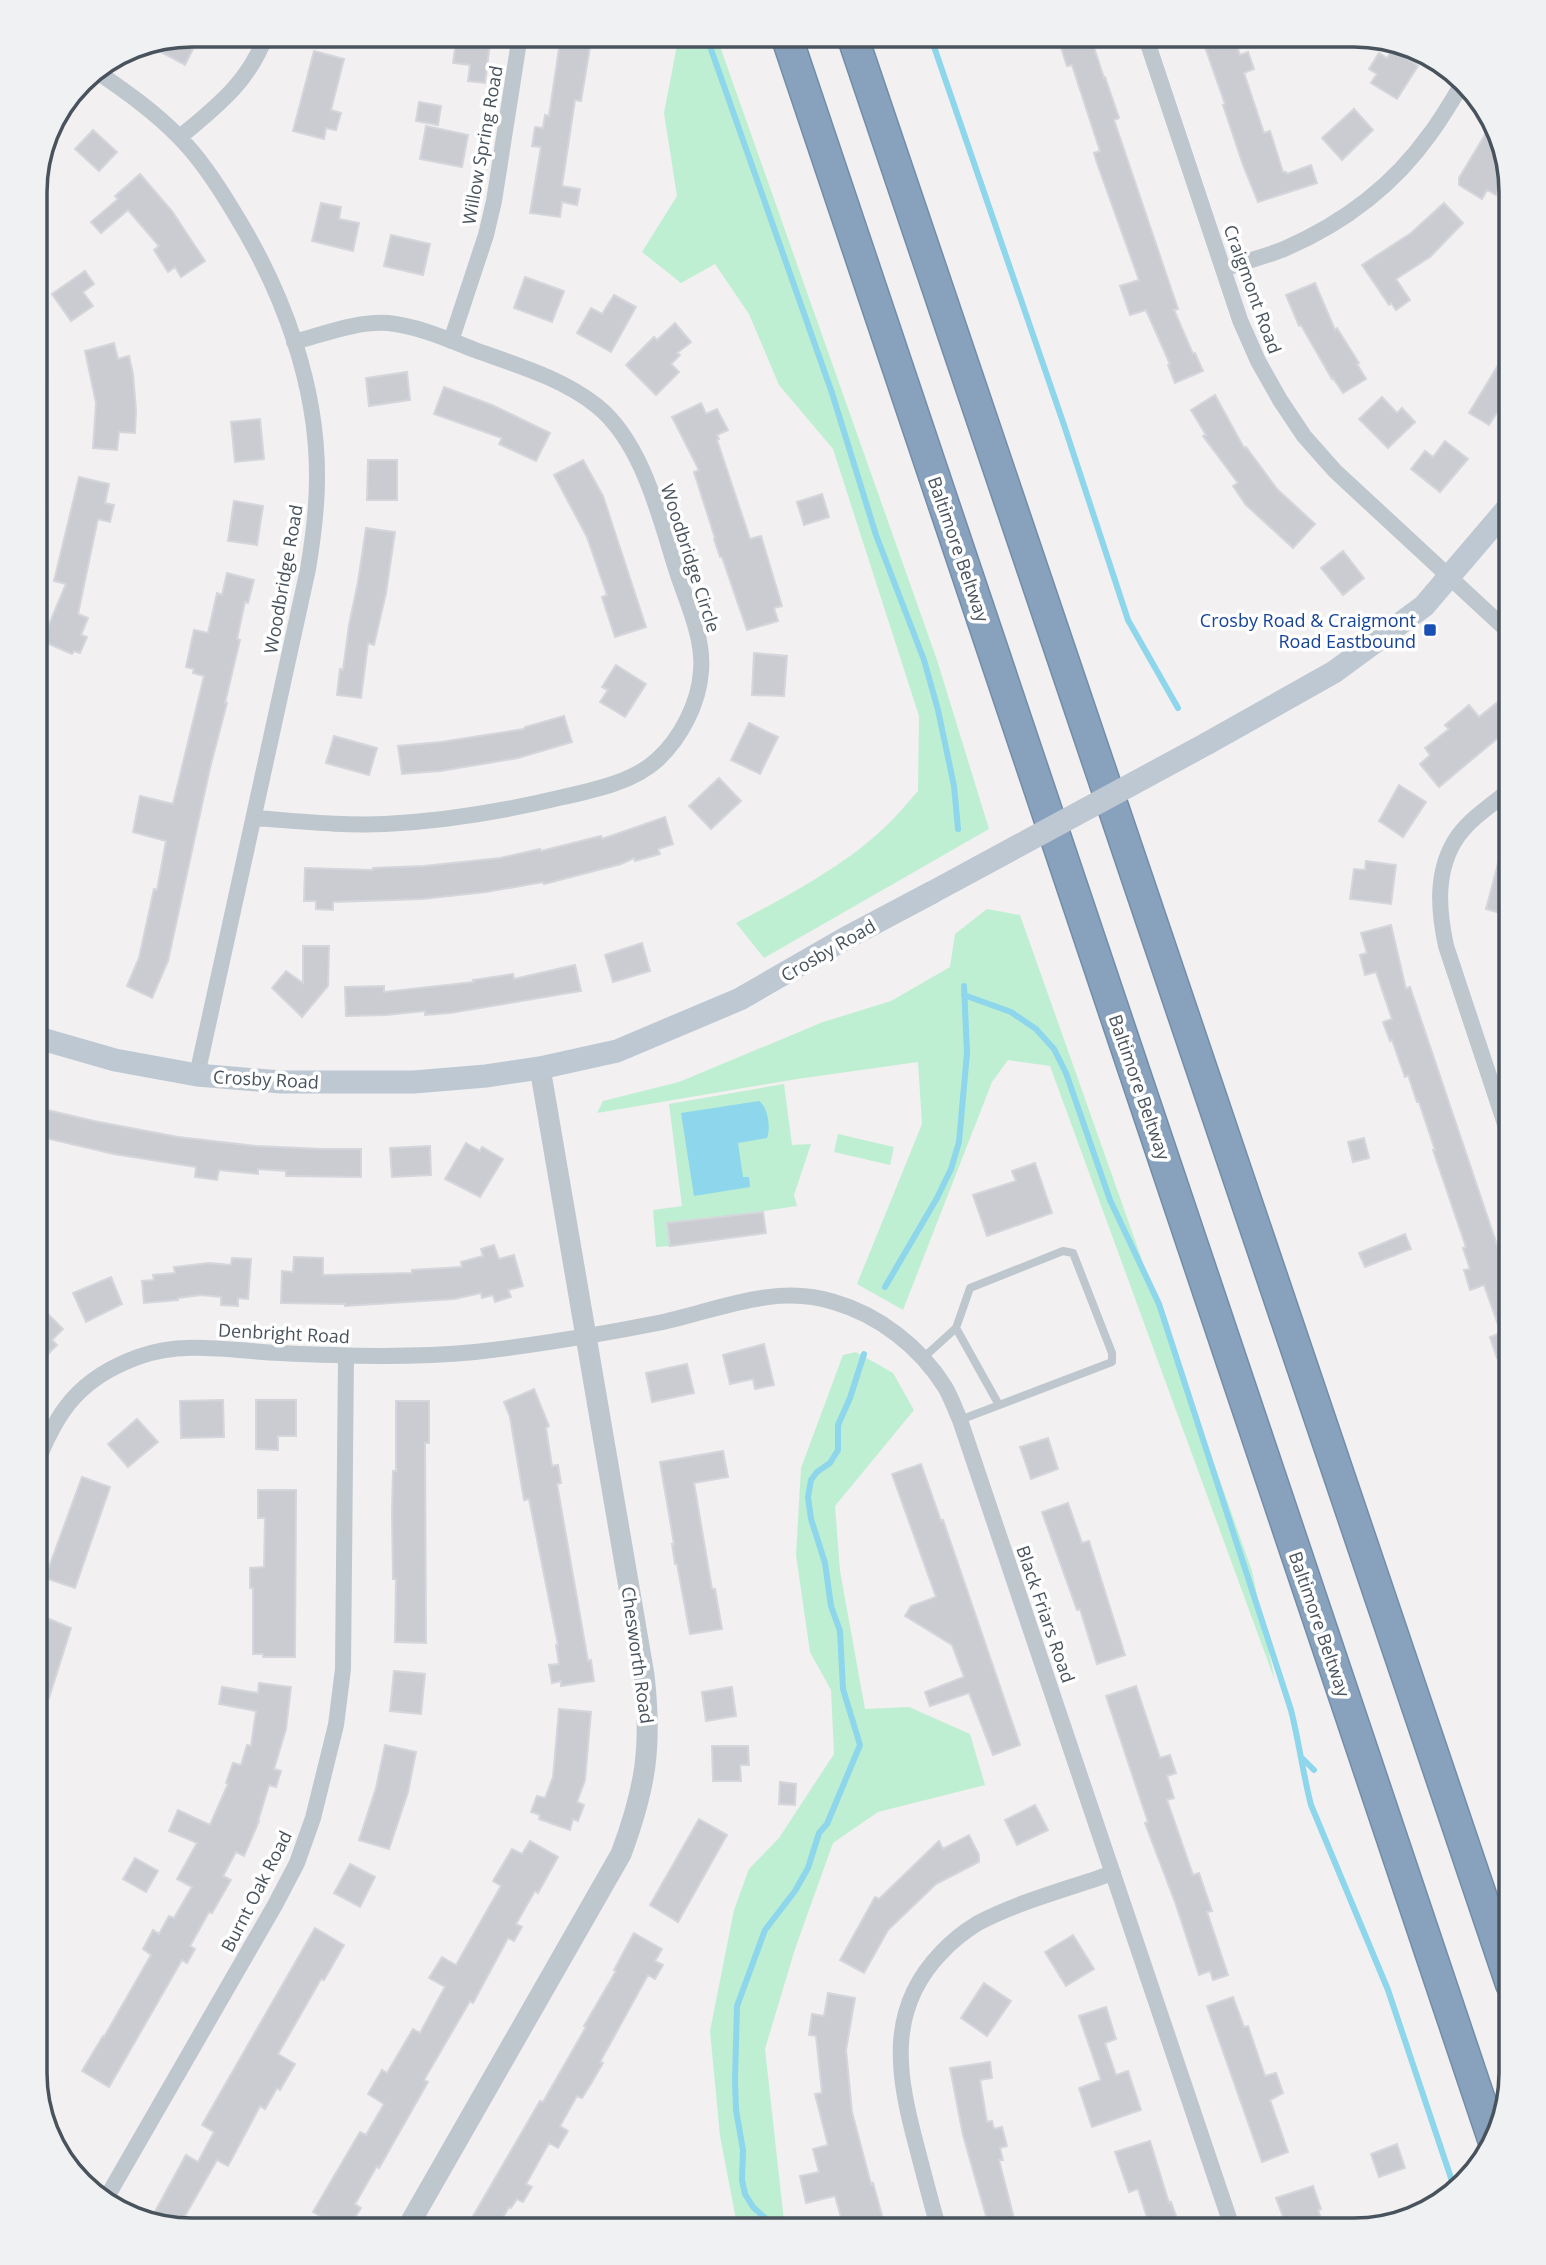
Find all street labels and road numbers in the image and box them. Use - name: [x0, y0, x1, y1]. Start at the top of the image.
- street label: Willow Spring Road: [456, 64, 508, 226]
- street label: Craigmont Road: [1219, 221, 1287, 357]
- street label: Baltimore Beltway: [923, 473, 995, 626]
- street label: Woodbridge Circle: [656, 481, 726, 635]
- street label: Woodbridge Road: [258, 503, 308, 655]
- street label: Crosby Road: [776, 913, 880, 987]
- street label: Baltimore Beltway: [1104, 1011, 1176, 1164]
- street label: Crosby Road: [213, 1064, 319, 1094]
- street label: Denbright Road: [217, 1318, 351, 1348]
- street label: Black Friars Road: [1011, 1542, 1081, 1686]
- street label: Baltimore Beltway: [1284, 1548, 1356, 1701]
- street label: Chesworth Road: [616, 1585, 660, 1725]
- street label: Burnt Oak Road: [215, 1826, 297, 1956]

